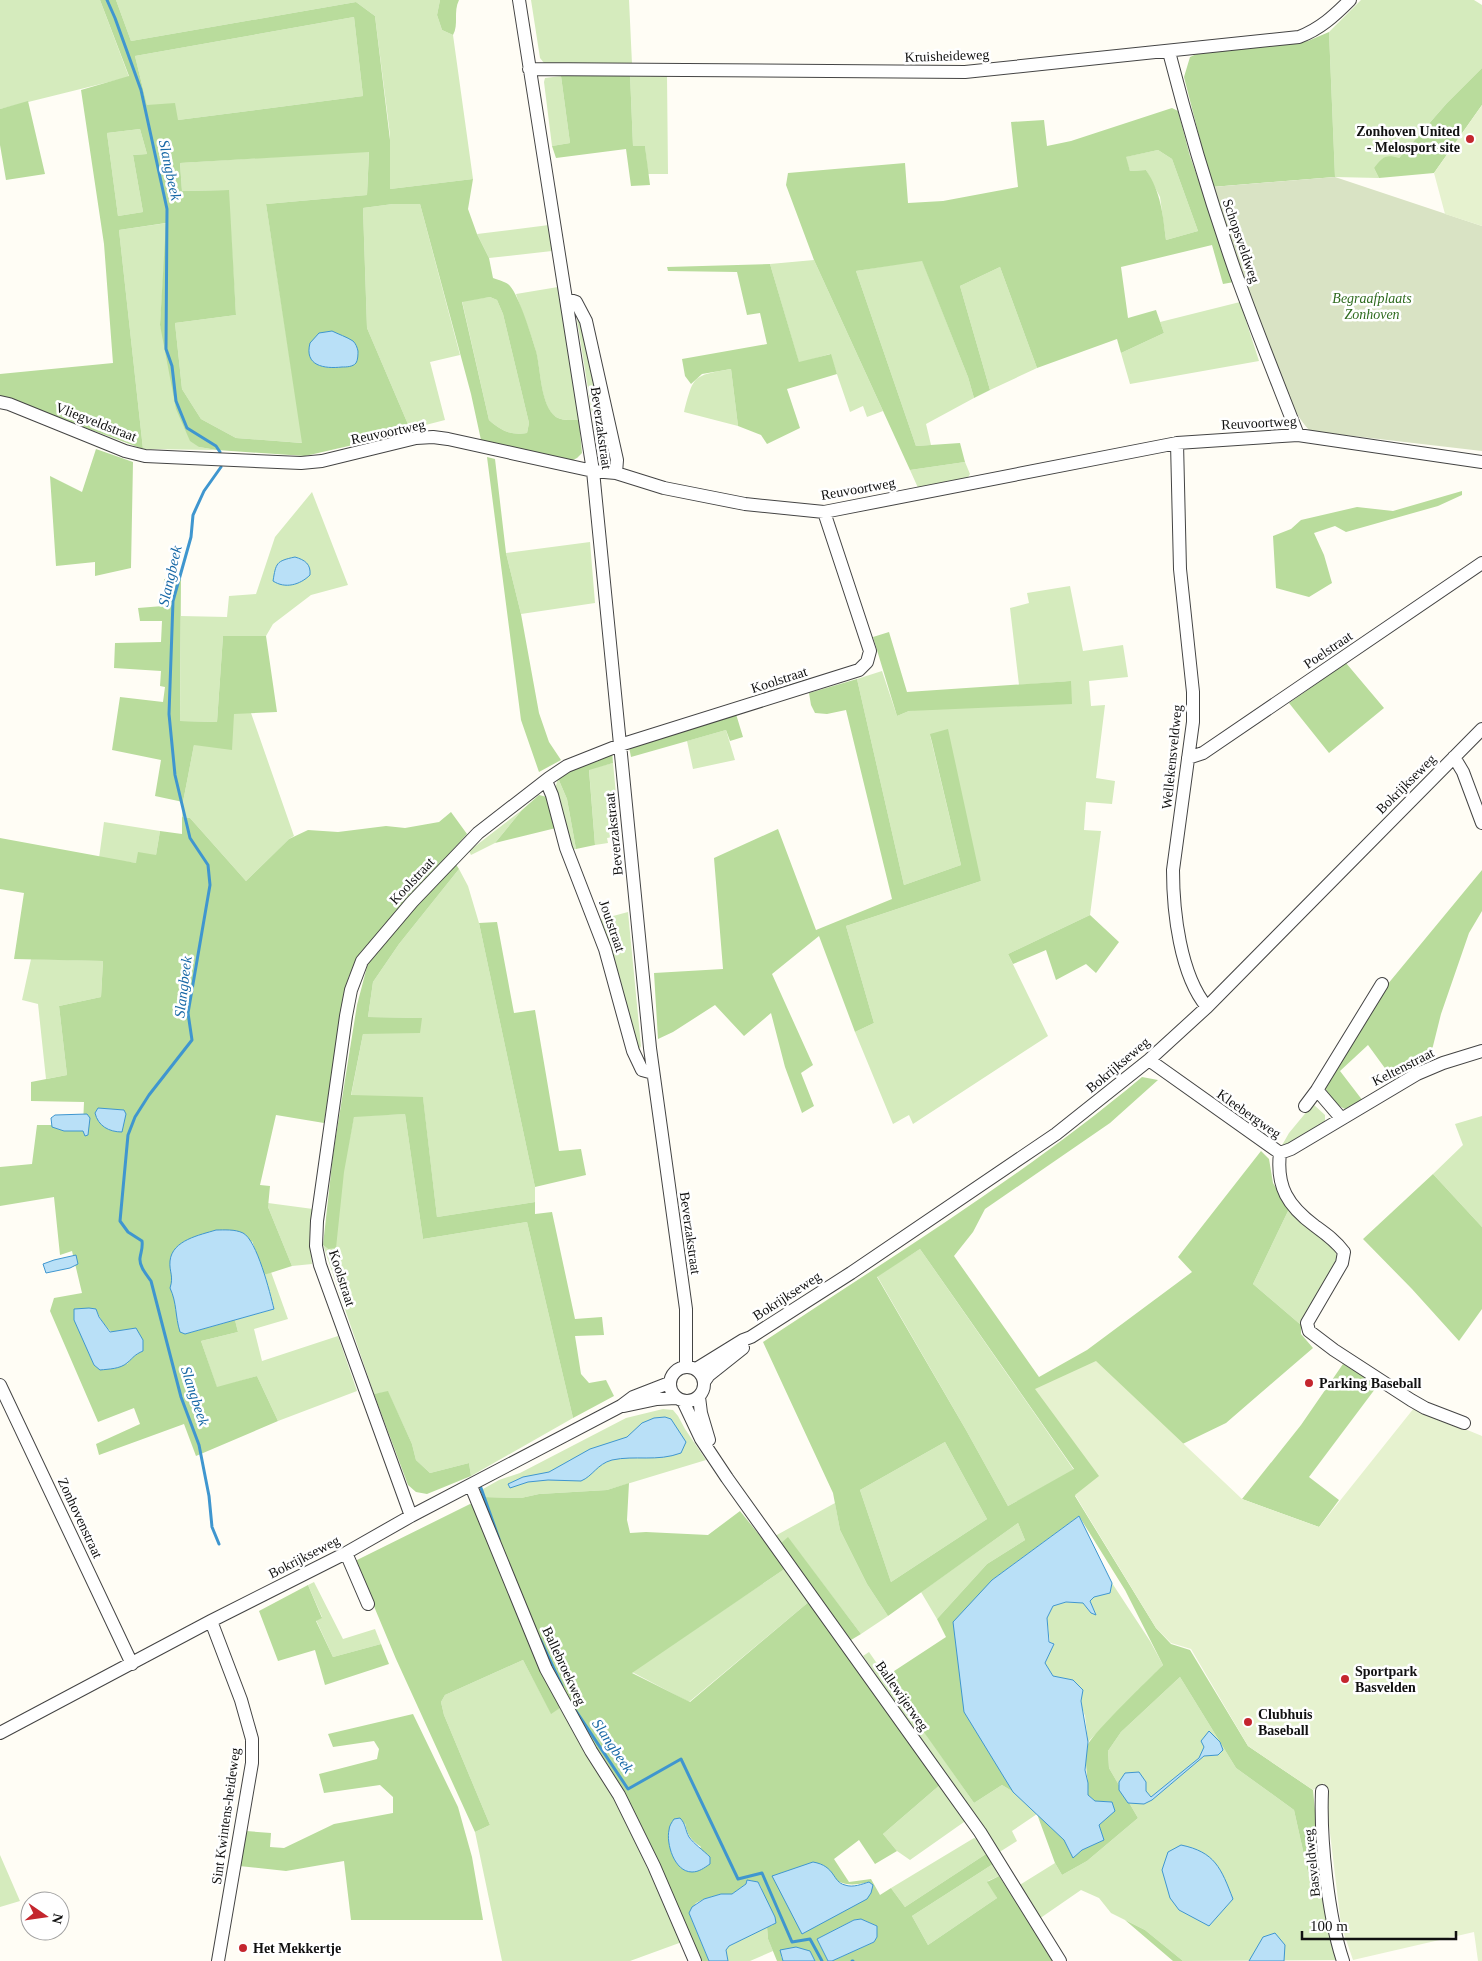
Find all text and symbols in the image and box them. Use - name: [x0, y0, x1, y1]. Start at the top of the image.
- street label: Kruisheideweg: [904, 47, 990, 65]
- place label: Zonhoven United - Melosport site: [1356, 124, 1460, 155]
- marker: Zonhoven United - Melosport site: [1464, 133, 1476, 145]
- water label: Slangbeek: [156, 138, 184, 202]
- street label: Schopsveldweg: [1220, 197, 1262, 285]
- park label: Begraafplaats Zonhoven: [1332, 291, 1412, 322]
- street label: Beverzakstraat: [588, 386, 614, 470]
- street label: Vliegveldstraat: [53, 400, 139, 444]
- street label: Reuvoortweg: [1221, 414, 1297, 432]
- street label: Reuvoortweg: [350, 417, 426, 447]
- street label: Reuvoortweg: [820, 475, 896, 503]
- water label: Slangbeek: [155, 544, 185, 608]
- street label: Poelstraat: [1301, 628, 1355, 672]
- street label: Koolstraat: [749, 664, 809, 696]
- street label: Wellekensveldweg: [1159, 704, 1185, 810]
- street label: Bokrijkseweg: [1373, 751, 1439, 817]
- street label: Beverzakstraat: [602, 792, 626, 876]
- street label: Koolstraat: [387, 854, 437, 907]
- street label: Joutstraat: [596, 898, 628, 954]
- water label: Slangbeek: [171, 955, 195, 1019]
- street label: Bokrijkseweg: [1083, 1034, 1153, 1096]
- street label: Keltenstraat: [1369, 1045, 1437, 1089]
- street label: Kleebergweg: [1214, 1087, 1284, 1141]
- street label: Beverzakstraat: [677, 1191, 703, 1275]
- street label: Koolstraat: [326, 1248, 358, 1308]
- street label: Bokrijkseweg: [750, 1269, 824, 1323]
- water label: Slangbeek: [178, 1364, 212, 1428]
- place label: Parking Baseball: [1319, 1376, 1421, 1391]
- marker: Parking Baseball: [1303, 1377, 1315, 1389]
- street label: Zonhovenstraat: [55, 1475, 105, 1561]
- street label: Bokrijkseweg: [266, 1533, 342, 1581]
- street label: Ballebroekweg: [539, 1624, 589, 1708]
- street label: Ballewijerweg: [872, 1658, 932, 1734]
- place label: Sportpark Basvelden: [1355, 1664, 1417, 1695]
- marker: Sportpark Basvelden: [1339, 1673, 1351, 1685]
- place label: Clubhuis Baseball: [1258, 1707, 1313, 1738]
- water label: Slangbeek: [589, 1716, 637, 1776]
- marker: Clubhuis Baseball: [1242, 1716, 1254, 1728]
- street label: Sint Kwintens-heideweg: [209, 1747, 243, 1885]
- street label: Basveldweg: [1301, 1828, 1323, 1898]
- north arrow: [20, 1891, 70, 1941]
- scale bar: [1302, 1908, 1456, 1940]
- text: N: [49, 1912, 66, 1925]
- text: 100 m: [1310, 1918, 1348, 1934]
- place label: Het Mekkertje: [253, 1941, 341, 1956]
- marker: Het Mekkertje: [237, 1942, 249, 1954]

